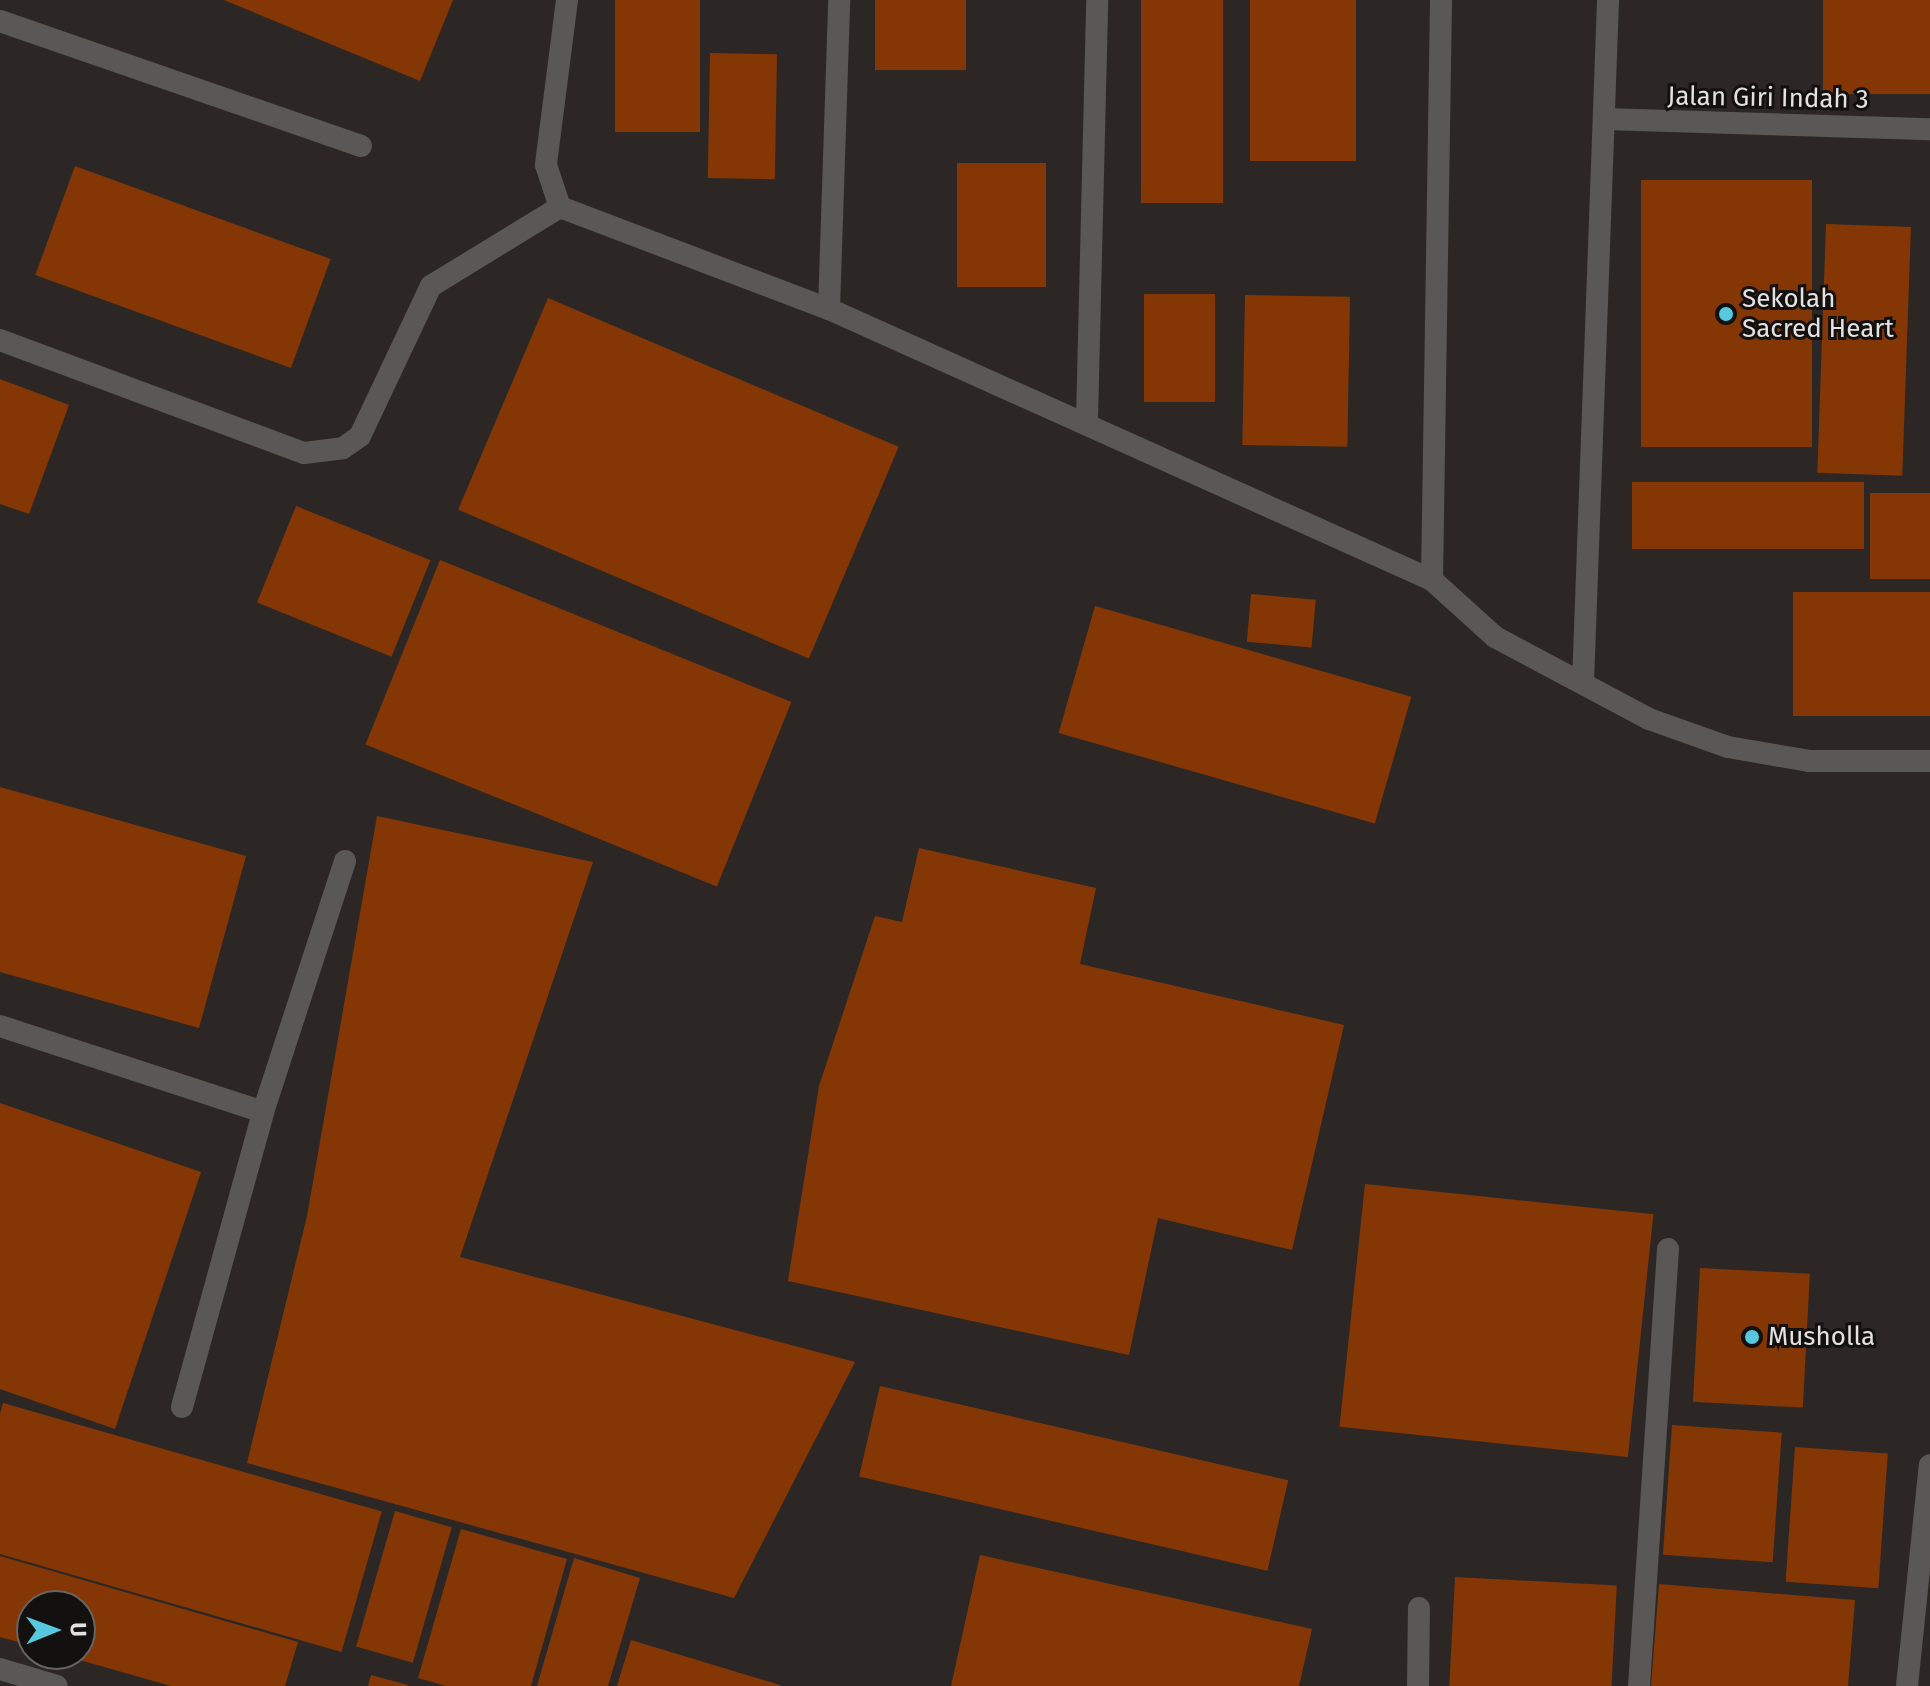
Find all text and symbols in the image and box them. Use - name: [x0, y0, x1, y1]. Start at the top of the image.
- street label: Jalan Giri Indah 3: [1667, 81, 1869, 115]
- place label: Sekolah Sacred Heart: [1742, 283, 1894, 344]
- marker: Sekolah Sacred Heart: [1717, 305, 1735, 323]
- place label: Musholla: [1768, 1321, 1875, 1353]
- marker: Musholla: [1743, 1328, 1761, 1346]
- north arrow: [16, 1590, 96, 1670]
- text: U: [65, 1622, 92, 1637]

